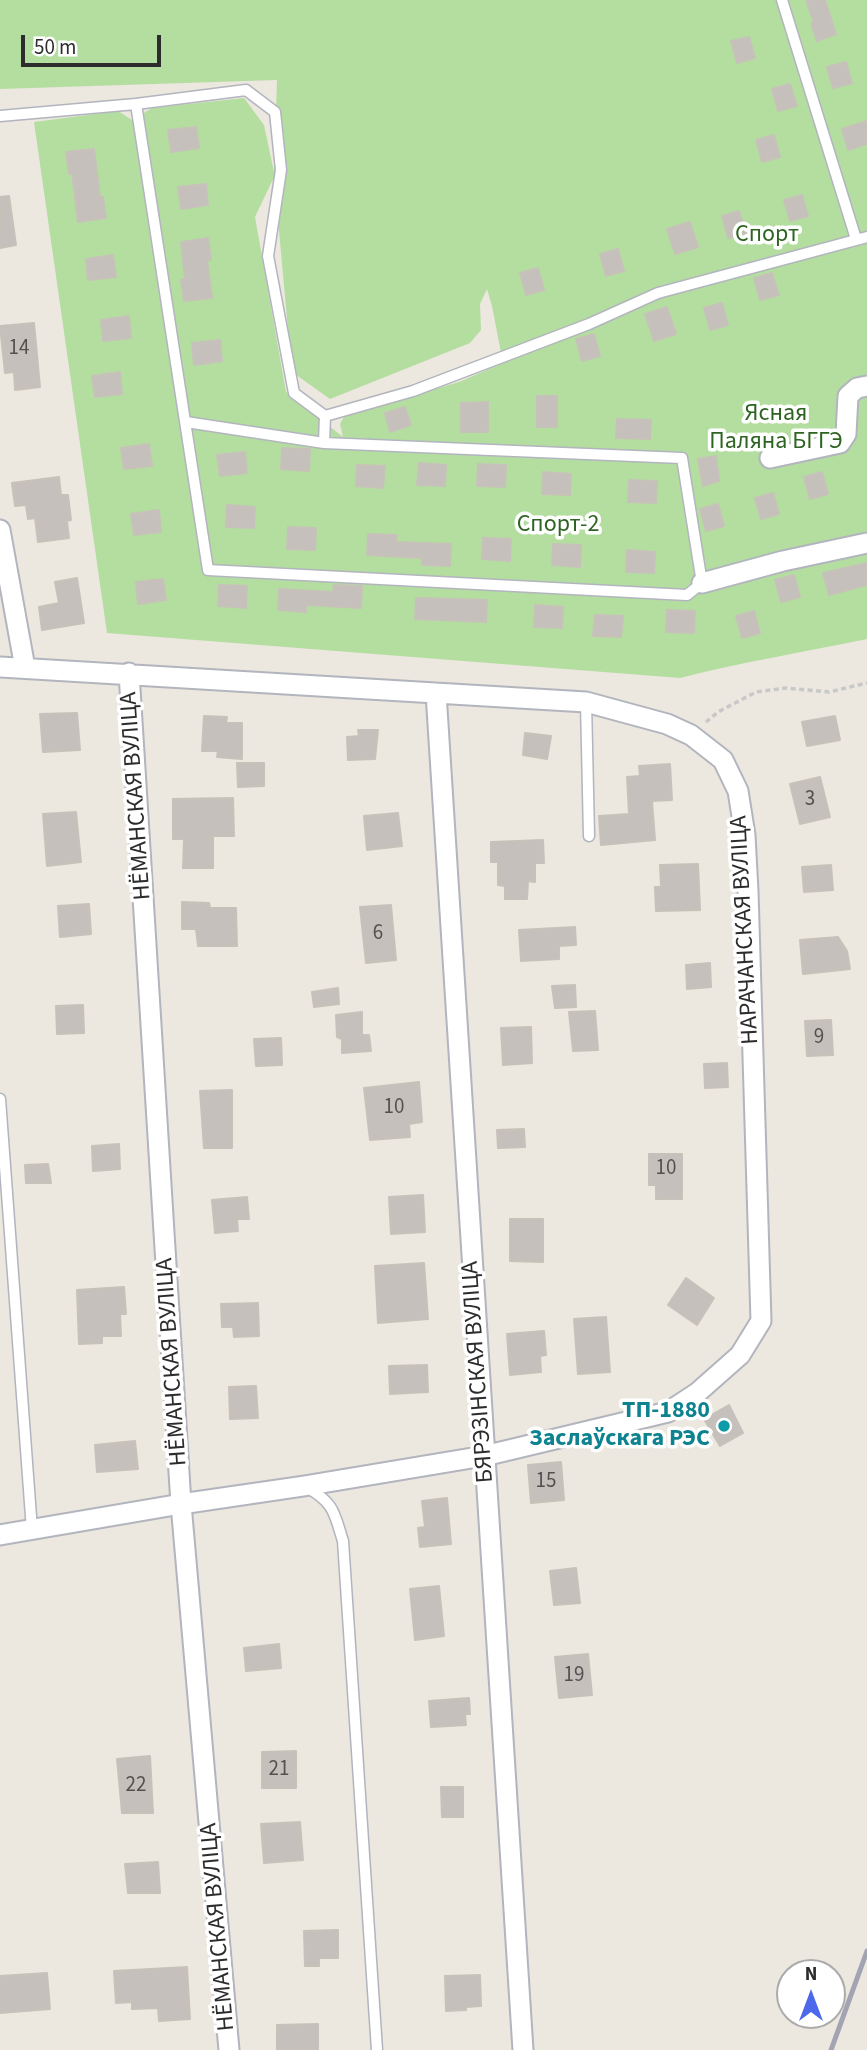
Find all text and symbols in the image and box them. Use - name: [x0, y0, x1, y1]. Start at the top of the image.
- scale bar: [24, 21, 164, 65]
- text: 50 m: [34, 32, 76, 62]
- park label: Спорт: [735, 222, 799, 250]
- house number: 14: [9, 336, 29, 362]
- park label: Ясная Паляна БГГЭ: [709, 401, 843, 457]
- park label: Спорт-2: [517, 512, 599, 540]
- street label: НЁМАНСКАЯ ВУЛІЦА: [115, 691, 159, 901]
- house number: 3: [805, 787, 815, 813]
- street label: НАРАЧАНСКАЯ ВУЛІЦА: [726, 815, 766, 1045]
- house number: 6: [373, 921, 383, 947]
- house number: 9: [814, 1025, 824, 1051]
- house number: 10: [384, 1095, 404, 1121]
- house number: 10: [656, 1156, 676, 1182]
- street label: НЁМАНСКАЯ ВУЛІЦА: [151, 1257, 195, 1467]
- street label: БЯРЭЗІНСКАЯ ВУЛІЦА: [457, 1260, 501, 1484]
- place label: ТП-1880 Заслаўскага РЭС: [529, 1398, 710, 1454]
- marker: ТП-1880 Заслаўскага РЭС: [716, 1418, 732, 1434]
- house number: 15: [536, 1469, 556, 1495]
- house number: 19: [564, 1663, 584, 1689]
- house number: 21: [269, 1757, 289, 1783]
- house number: 22: [126, 1773, 146, 1799]
- street label: НЁМАНСКАЯ ВУЛІЦА: [196, 1822, 242, 2032]
- north arrow: [776, 1959, 846, 2029]
- text: N: [805, 1961, 817, 1988]

